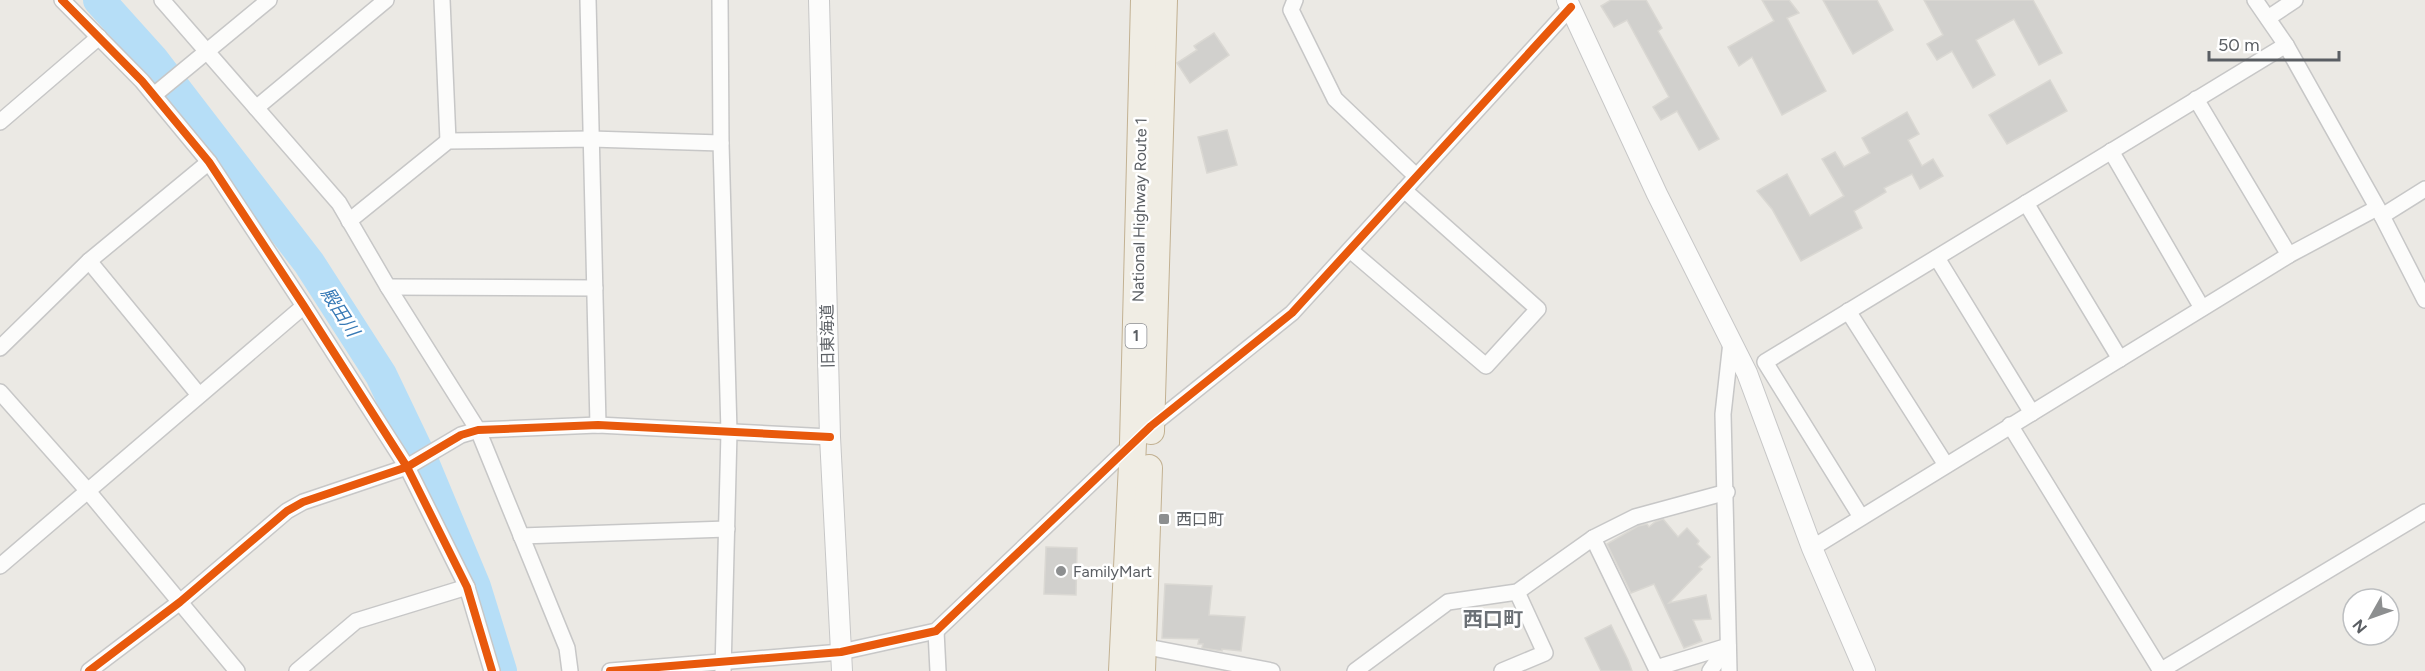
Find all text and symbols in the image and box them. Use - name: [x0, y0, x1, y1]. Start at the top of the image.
- scale bar: [2209, 24, 2340, 62]
- text: 50 m: [2218, 34, 2260, 56]
- street label: National Highway Route 1: [1128, 118, 1151, 302]
- water label: 殿田川: [316, 283, 365, 342]
- street label: 旧東海道: [817, 304, 838, 368]
- road number: 1: [1126, 324, 1146, 348]
- place label: 西口町: [1176, 510, 1224, 529]
- marker: 西口町: [1157, 512, 1171, 526]
- place label: FamilyMart: [1073, 562, 1152, 581]
- marker: FamilyMart: [1054, 564, 1068, 578]
- north arrow: [2341, 587, 2401, 647]
- district label: 西口町: [1463, 607, 1523, 631]
- text: N: [2349, 615, 2371, 637]

